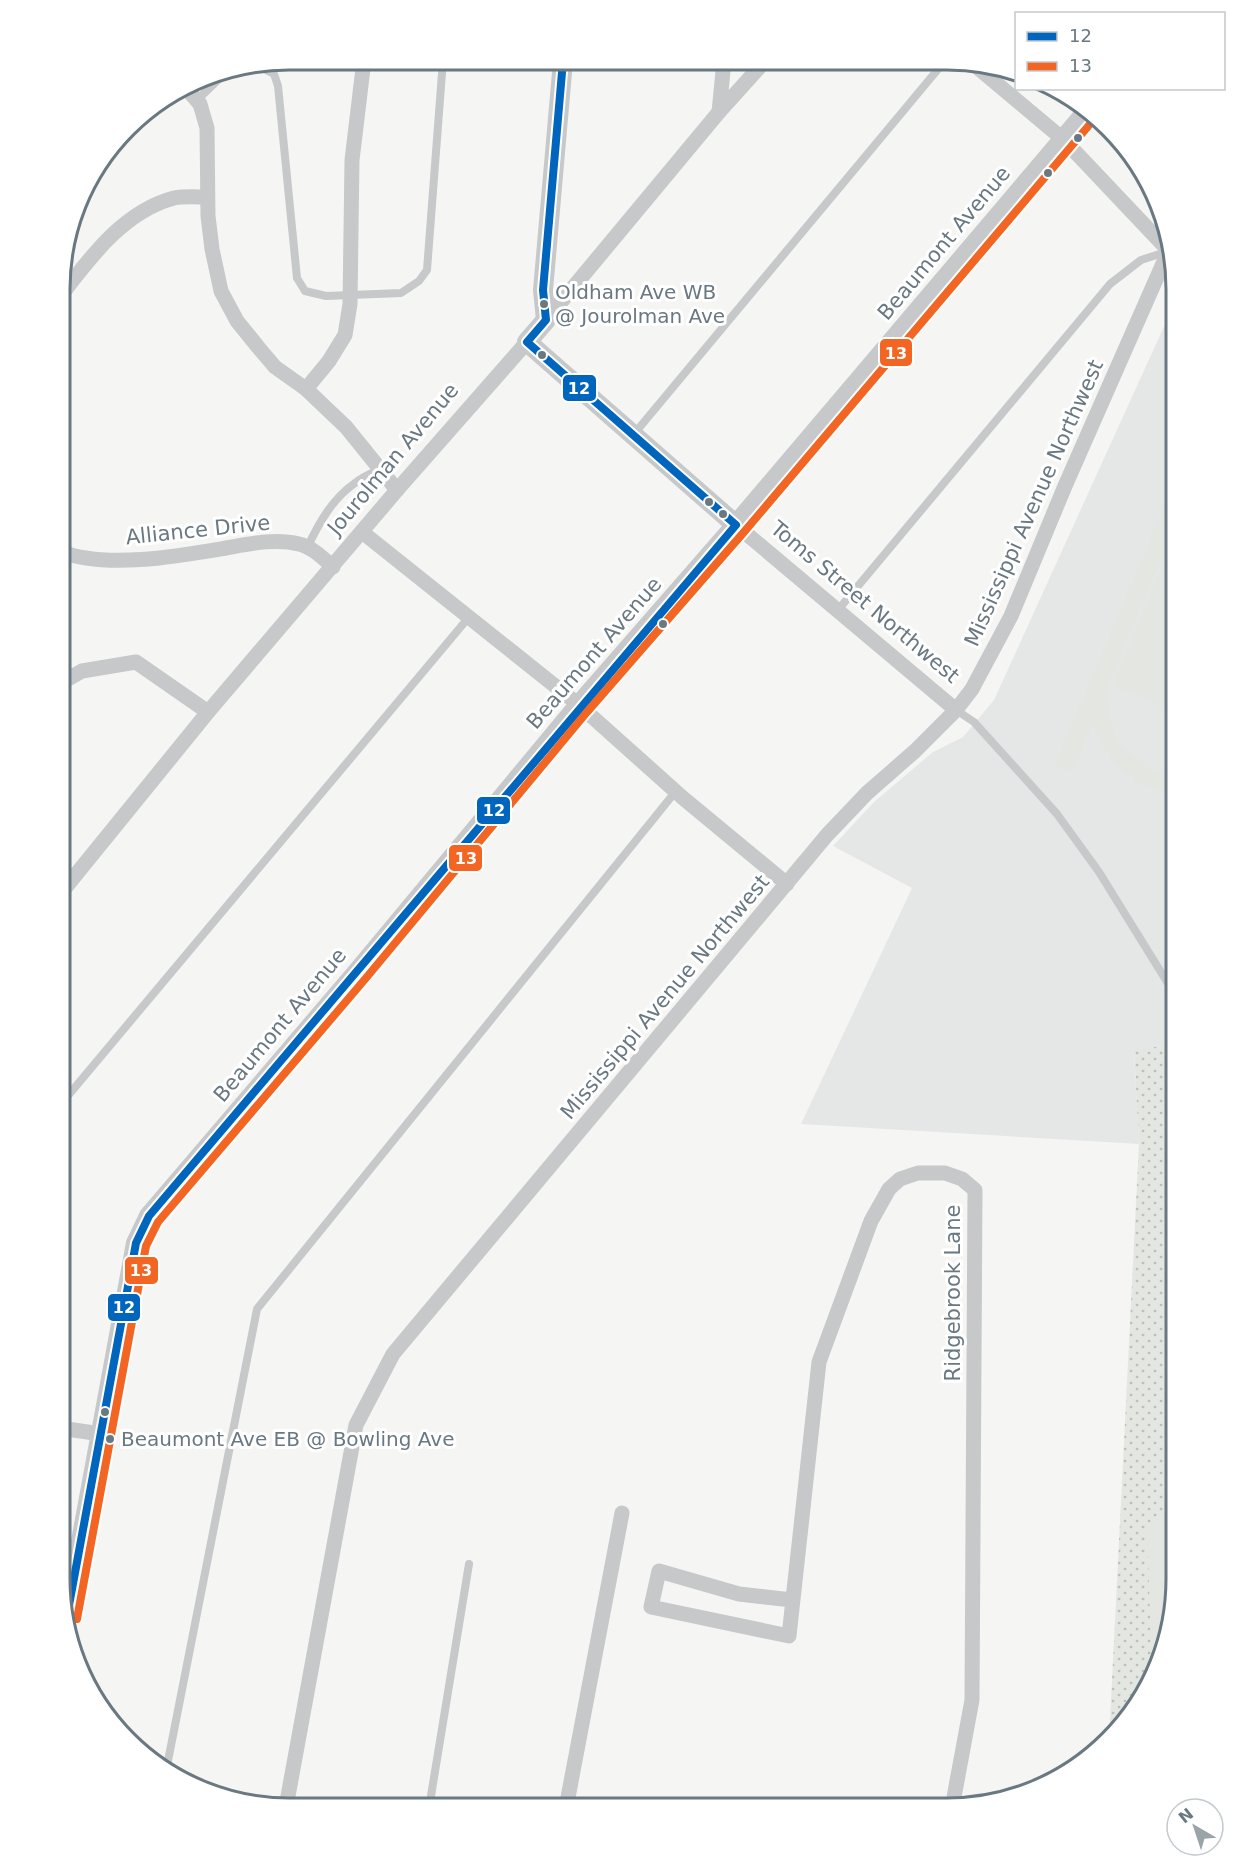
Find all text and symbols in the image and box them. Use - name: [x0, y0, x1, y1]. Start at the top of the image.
- legend: [1015, 12, 1225, 90]
- text: 12: [1069, 25, 1092, 46]
- text: 13: [1069, 55, 1092, 76]
- unlabelled marker: [1072, 132, 1084, 144]
- street label: Beaumont Avenue: [873, 161, 1015, 325]
- unlabelled marker: [1042, 167, 1054, 179]
- place label: Oldham Ave WB @ Jourolman Ave: [555, 280, 725, 328]
- marker: Oldham Ave WB @ Jourolman Ave: [538, 298, 550, 310]
- line badge: 13: [879, 338, 913, 367]
- text: 13: [885, 344, 907, 363]
- unlabelled marker: [536, 349, 548, 361]
- street label: Mississippi Avenue Northwest: [960, 356, 1108, 650]
- line badge: 12: [562, 374, 597, 402]
- street label: Jourolman Avenue: [321, 378, 463, 541]
- text: 12: [568, 379, 590, 398]
- unlabelled marker: [703, 496, 715, 508]
- unlabelled marker: [717, 508, 729, 520]
- street label: Alliance Drive: [125, 510, 271, 550]
- street label: Toms Street Northwest: [765, 515, 964, 688]
- street label: Beaumont Avenue: [522, 572, 666, 734]
- unlabelled marker: [657, 618, 669, 630]
- line badge: 12: [476, 796, 511, 825]
- text: 12: [483, 801, 505, 820]
- line badge: 13: [448, 844, 483, 872]
- text: 13: [455, 849, 477, 868]
- street label: Mississippi Avenue Northwest: [556, 870, 774, 1124]
- street label: Beaumont Avenue: [209, 943, 351, 1107]
- street label: Ridgebrook Lane: [941, 1205, 965, 1381]
- line badge: 13: [124, 1256, 159, 1285]
- text: 13: [130, 1261, 152, 1280]
- line badge: 12: [107, 1293, 141, 1322]
- text: 12: [113, 1298, 135, 1317]
- unlabelled marker: [99, 1406, 111, 1418]
- place label: Beaumont Ave EB @ Bowling Ave: [121, 1427, 454, 1451]
- marker: Beaumont Ave EB @ Bowling Ave: [104, 1433, 116, 1445]
- north arrow: [1165, 1797, 1225, 1857]
- text: N: [1175, 1804, 1197, 1827]

